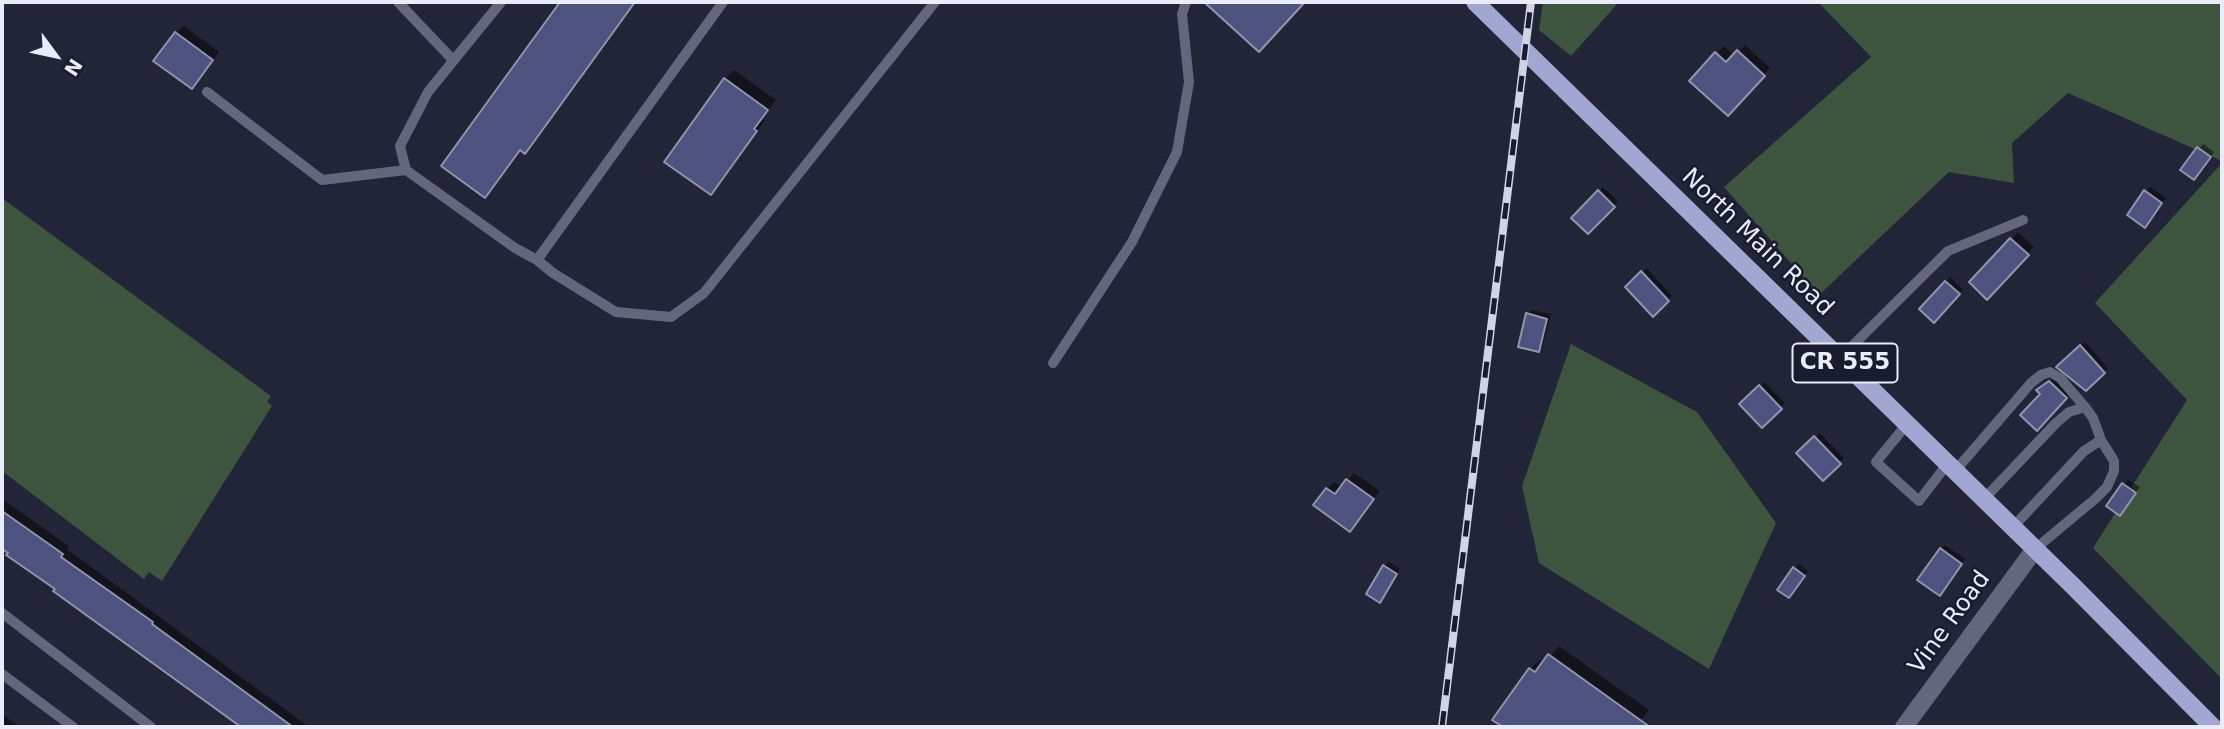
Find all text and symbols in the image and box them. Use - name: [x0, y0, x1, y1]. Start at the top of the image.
- north arrow: [21, 21, 91, 91]
- text: N: [60, 55, 87, 80]
- street label: North Main Road: [1675, 163, 1839, 323]
- road number: CR 555: [1792, 344, 1898, 382]
- street label: Vine Road: [1903, 566, 1997, 680]

